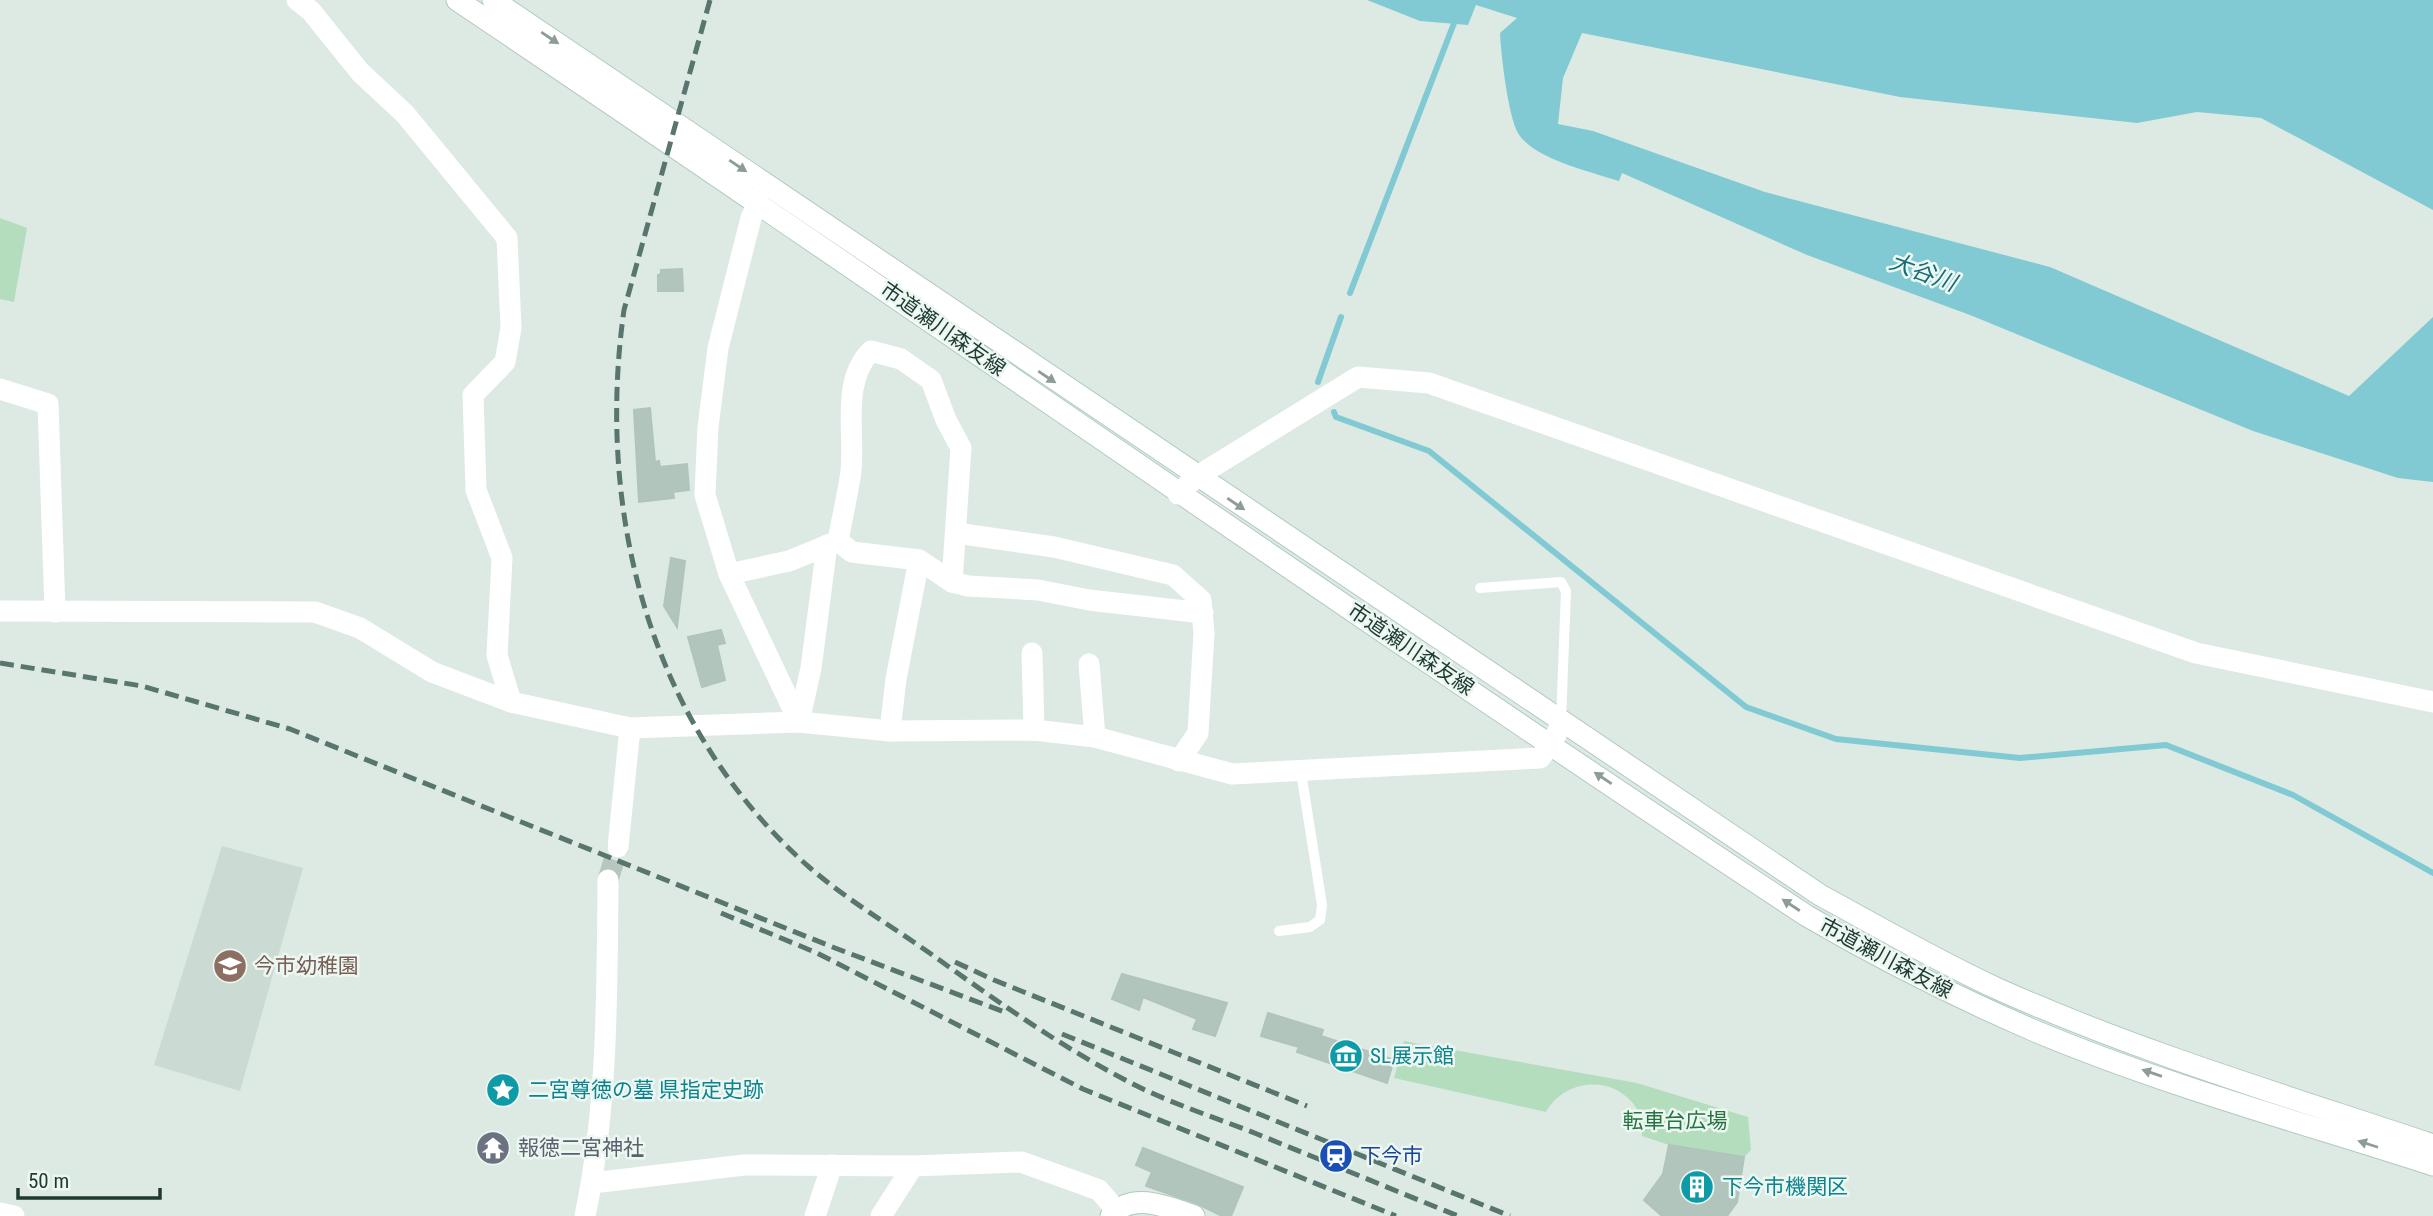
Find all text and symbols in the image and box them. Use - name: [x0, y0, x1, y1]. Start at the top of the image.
- one-way arrow: [540, 31, 560, 44]
- one-way arrow: [729, 159, 747, 173]
- water label: 大谷川: [1886, 248, 1963, 298]
- street label: 市道瀬川森友線: [876, 277, 1010, 381]
- one-way arrow: [1038, 370, 1057, 383]
- one-way arrow: [1227, 497, 1245, 511]
- street label: 市道瀬川森友線: [1343, 598, 1479, 700]
- one-way arrow: [1593, 772, 1612, 785]
- one-way arrow: [1781, 899, 1801, 912]
- street label: 市道瀬川森友線: [1815, 913, 1957, 1003]
- school or university icon: 今市幼稚園: [211, 947, 249, 985]
- place label: 今市幼稚園: [254, 954, 359, 978]
- museum icon: SL展示館: [1327, 1037, 1365, 1075]
- place label: SL展示館: [1370, 1044, 1454, 1068]
- one-way arrow: [2141, 1067, 2162, 1078]
- place icon: 二宮尊徳の墓 県指定史跡: [484, 1071, 522, 1109]
- place label: 二宮尊徳の墓 県指定史跡: [528, 1078, 764, 1102]
- park label: 転車台広場: [1623, 1109, 1728, 1133]
- temple icon: 報徳二宮神社: [474, 1129, 512, 1167]
- place label: 報徳二宮神社: [518, 1136, 644, 1160]
- station icon: 下今市: [1317, 1137, 1355, 1175]
- one-way arrow: [2357, 1138, 2378, 1149]
- place label: 下今市: [1360, 1144, 1423, 1168]
- scale bar: [18, 1156, 159, 1200]
- building icon: 下今市機関区: [1678, 1168, 1716, 1206]
- text: 50 m: [28, 1169, 69, 1193]
- place label: 下今市機関区: [1722, 1175, 1848, 1199]

